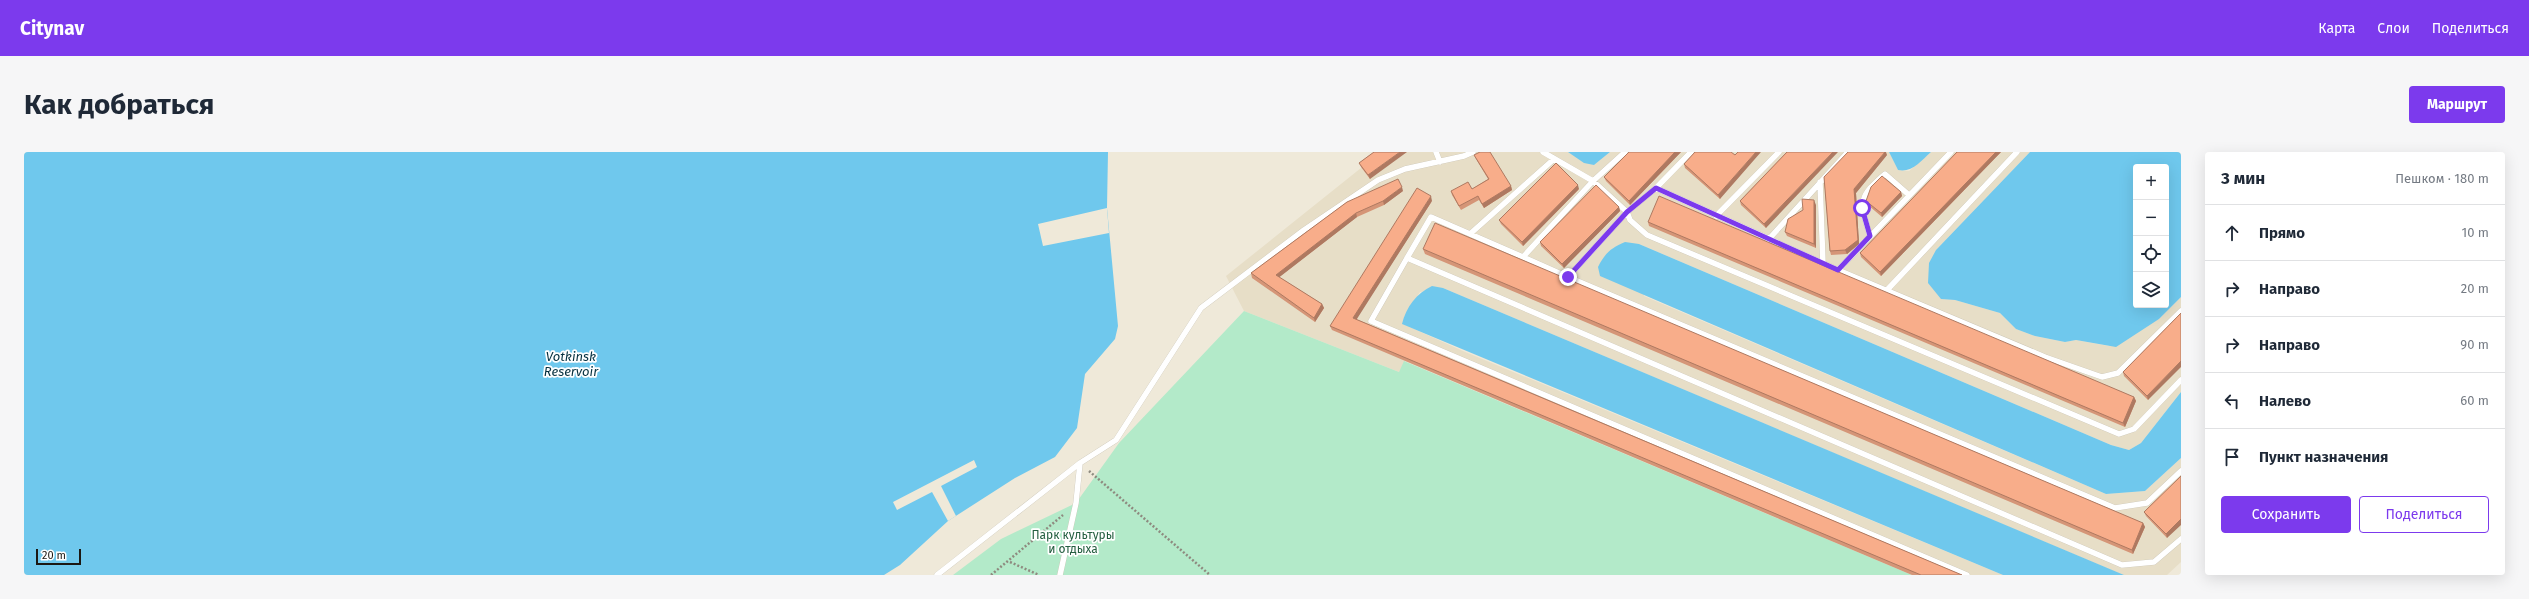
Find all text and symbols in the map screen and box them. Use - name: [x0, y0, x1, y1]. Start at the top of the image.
- text: Citynav: [20, 17, 84, 40]
- text: Карта: [2318, 20, 2355, 37]
- text: Слои: [2377, 20, 2410, 37]
- text: Поделиться: [2432, 20, 2509, 37]
- button: Маршрут: [2409, 86, 2505, 123]
- text: Как добраться: [24, 88, 214, 121]
- map controls: [2133, 164, 2169, 308]
- button: +: [2133, 164, 2169, 200]
- text: 3 мин: [2221, 168, 2265, 189]
- text: Пешком · 180 m: [2395, 171, 2489, 186]
- route start: [1853, 199, 1871, 217]
- button: −: [2133, 200, 2169, 236]
- icon: ahead: [2221, 222, 2243, 244]
- text: Прямо: [2259, 224, 2305, 242]
- text: 10 m: [2462, 225, 2489, 240]
- button: locate: [2133, 236, 2169, 272]
- route end: [1559, 268, 1577, 286]
- button: layers: [2133, 272, 2169, 308]
- icon: right: [2221, 278, 2243, 300]
- text: Направо: [2259, 280, 2320, 298]
- text: 20 m: [2461, 281, 2489, 296]
- icon: right: [2221, 334, 2243, 356]
- text: Направо: [2259, 336, 2320, 354]
- text: 90 m: [2460, 337, 2489, 352]
- water label: Votkinsk Reservoir: [544, 349, 599, 379]
- icon: left: [2221, 390, 2243, 412]
- text: Налево: [2259, 392, 2311, 410]
- text: 60 m: [2460, 393, 2489, 408]
- icon: arrive: [2221, 446, 2243, 468]
- text: Пункт назначения: [2259, 448, 2388, 466]
- button: Сохранить: [2221, 496, 2351, 533]
- button: Поделиться: [2359, 496, 2489, 533]
- park label: Парк культуры и отдыха: [1031, 528, 1115, 556]
- scale bar: [36, 547, 81, 566]
- text: 20 m: [42, 549, 66, 562]

